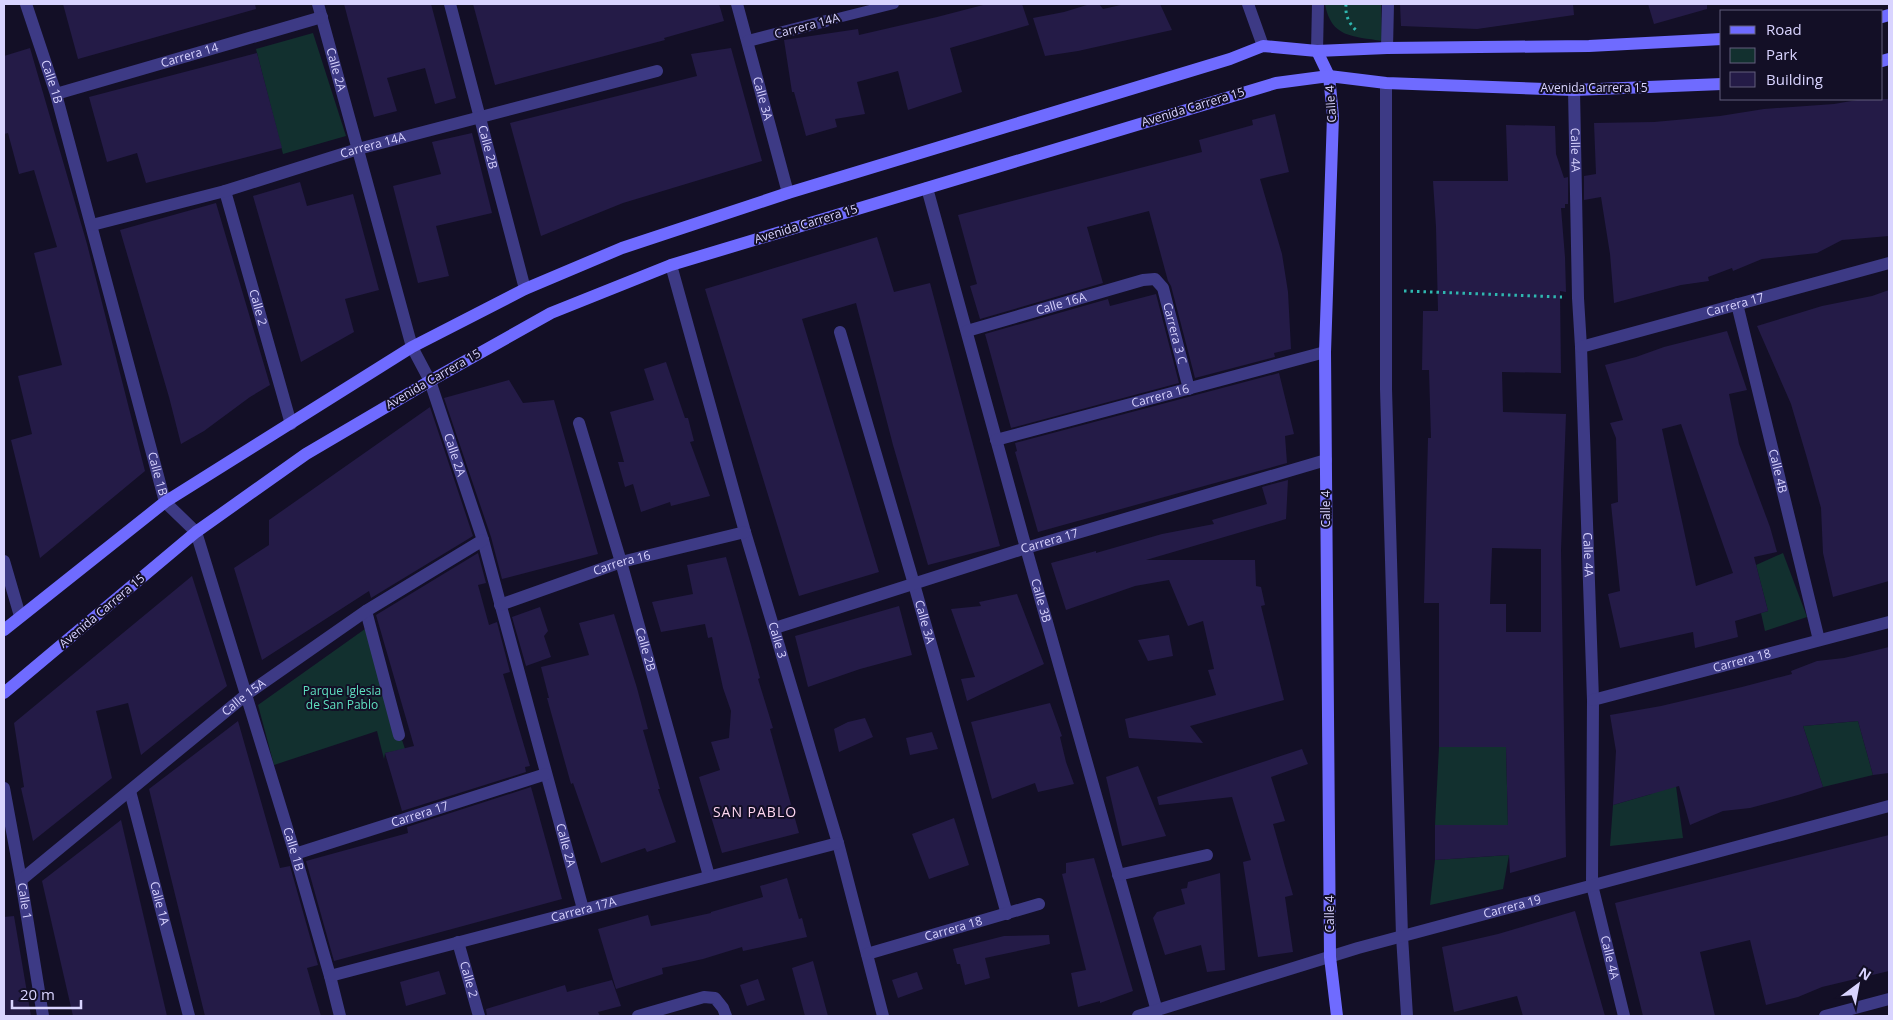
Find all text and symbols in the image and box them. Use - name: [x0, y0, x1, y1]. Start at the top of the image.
- street label: Carrera 14A: [772, 9, 842, 42]
- legend: [1720, 10, 1883, 100]
- text: Road: [1766, 19, 1802, 39]
- street label: Carrera 14: [159, 38, 220, 71]
- text: Park: [1766, 44, 1797, 64]
- street label: Calle 2A: [322, 46, 351, 94]
- street label: Calle 1B: [37, 58, 67, 106]
- text: Building: [1766, 69, 1823, 89]
- street label: Calle 3A: [749, 75, 777, 123]
- street label: Avenida Carrera 15: [1540, 79, 1648, 96]
- street label: Avenida Carrera 15: [1139, 83, 1247, 130]
- street label: Calle 4: [1321, 85, 1340, 123]
- street label: Calle 2B: [474, 123, 502, 171]
- street label: Calle 4A: [1567, 127, 1585, 173]
- street label: Carrera 14A: [338, 128, 408, 162]
- street label: Avenida Carrera 15: [752, 200, 860, 247]
- street label: Calle 2: [245, 287, 272, 328]
- street label: Calle 16A: [1034, 288, 1088, 319]
- street label: Carrera 17: [1704, 288, 1766, 320]
- street label: Carrera 3 C: [1159, 300, 1191, 366]
- street label: Avenida Carrera 15: [382, 344, 483, 413]
- street label: Carrera 16: [1129, 380, 1191, 411]
- street label: Calle 2A: [440, 431, 470, 479]
- street label: Calle 4B: [1765, 447, 1792, 495]
- street label: Calle 1B: [144, 450, 172, 498]
- street label: Calle 4: [1317, 490, 1334, 528]
- street label: Carrera 17: [1018, 524, 1080, 557]
- street label: Calle 4A: [1579, 532, 1598, 578]
- street label: Carrera 16: [591, 546, 652, 579]
- street label: Avenida Carrera 15: [55, 570, 148, 652]
- street label: Calle 3B: [1027, 577, 1056, 625]
- street label: Calle 3A: [911, 598, 940, 646]
- street label: Calle 3: [764, 620, 791, 660]
- street label: Calle 2B: [632, 625, 660, 673]
- street label: Carrera 18: [1711, 644, 1773, 676]
- street label: Calle 15A: [218, 674, 269, 720]
- park label: Parque Iglesia de San Pablo: [303, 682, 381, 713]
- street label: Carrera 17: [389, 797, 451, 831]
- district label: SAN PABLO: [713, 802, 797, 821]
- street label: Calle 2A: [552, 821, 580, 869]
- street label: Calle 1B: [279, 825, 308, 873]
- street label: Calle 1A: [146, 879, 174, 927]
- street label: Calle 1: [14, 881, 36, 921]
- street label: Carrera 19: [1481, 890, 1543, 922]
- street label: Carrera 17A: [549, 892, 618, 926]
- street label: Calle 4: [1321, 895, 1338, 933]
- street label: Carrera 18: [922, 912, 984, 945]
- street label: Calle 4A: [1597, 934, 1624, 982]
- street label: Calle 2: [456, 959, 482, 1000]
- north arrow: [1833, 960, 1883, 1010]
- text: N: [1855, 962, 1875, 985]
- scale bar: [12, 978, 81, 1010]
- text: 20 m: [20, 984, 55, 1004]

